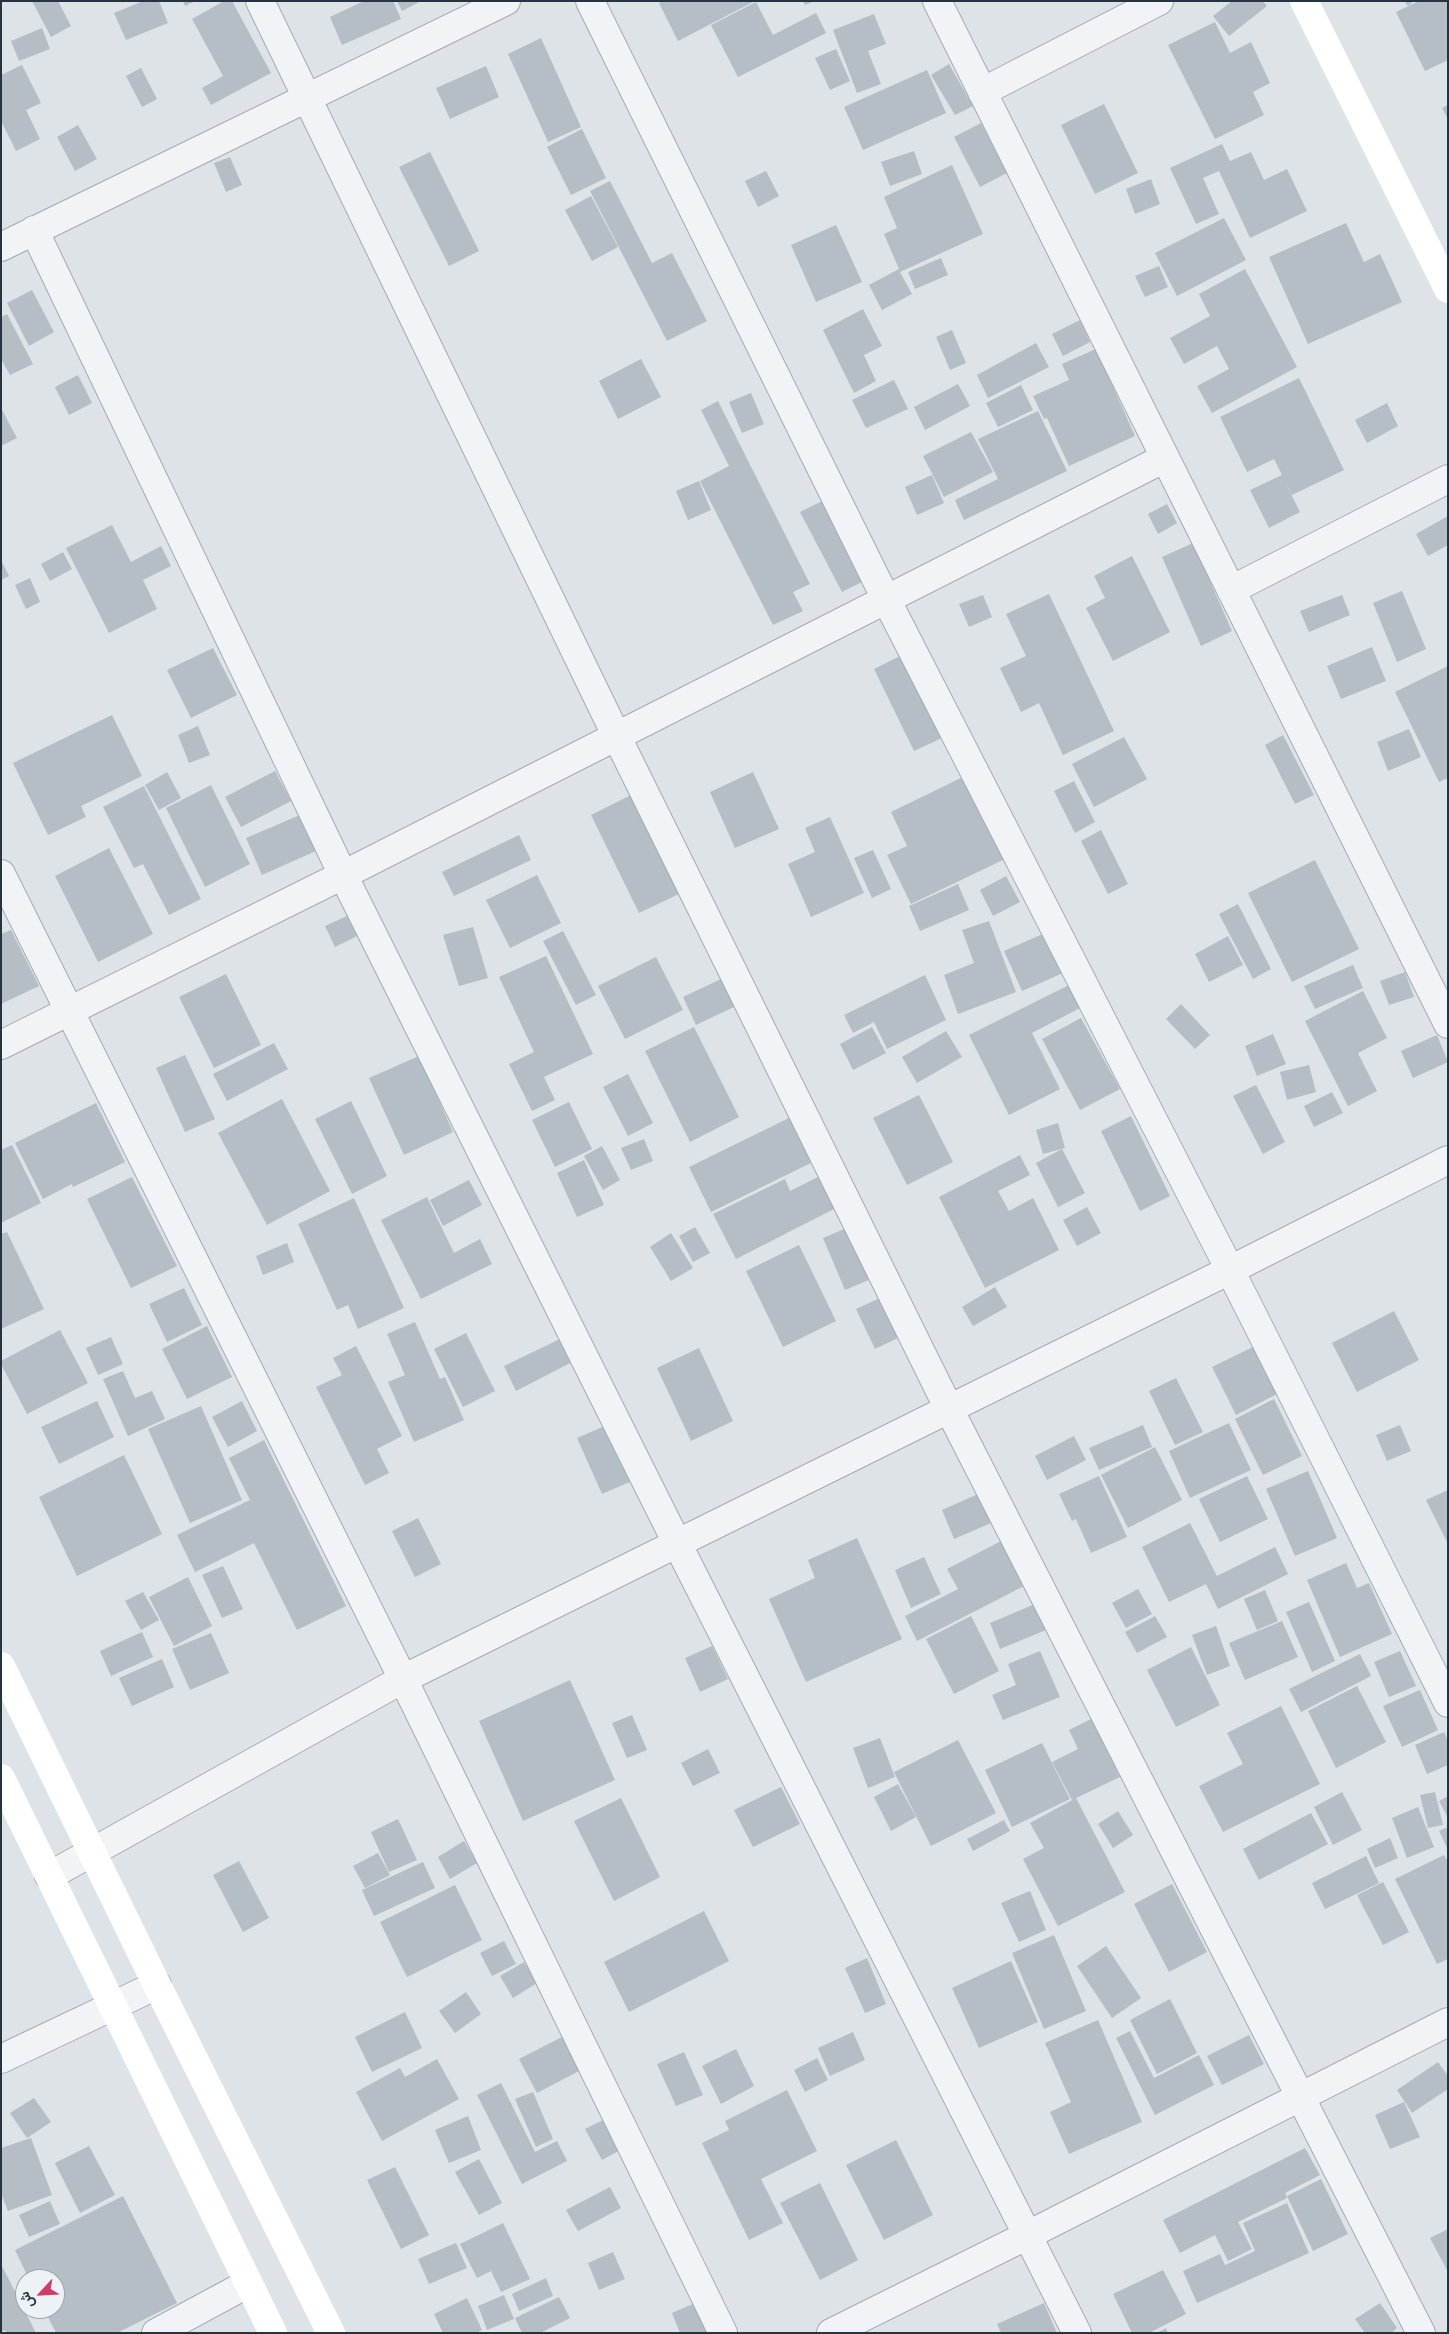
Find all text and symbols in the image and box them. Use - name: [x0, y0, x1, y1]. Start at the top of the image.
- north arrow: [15, 2269, 65, 2319]
- text: ش: [17, 2289, 37, 2311]

